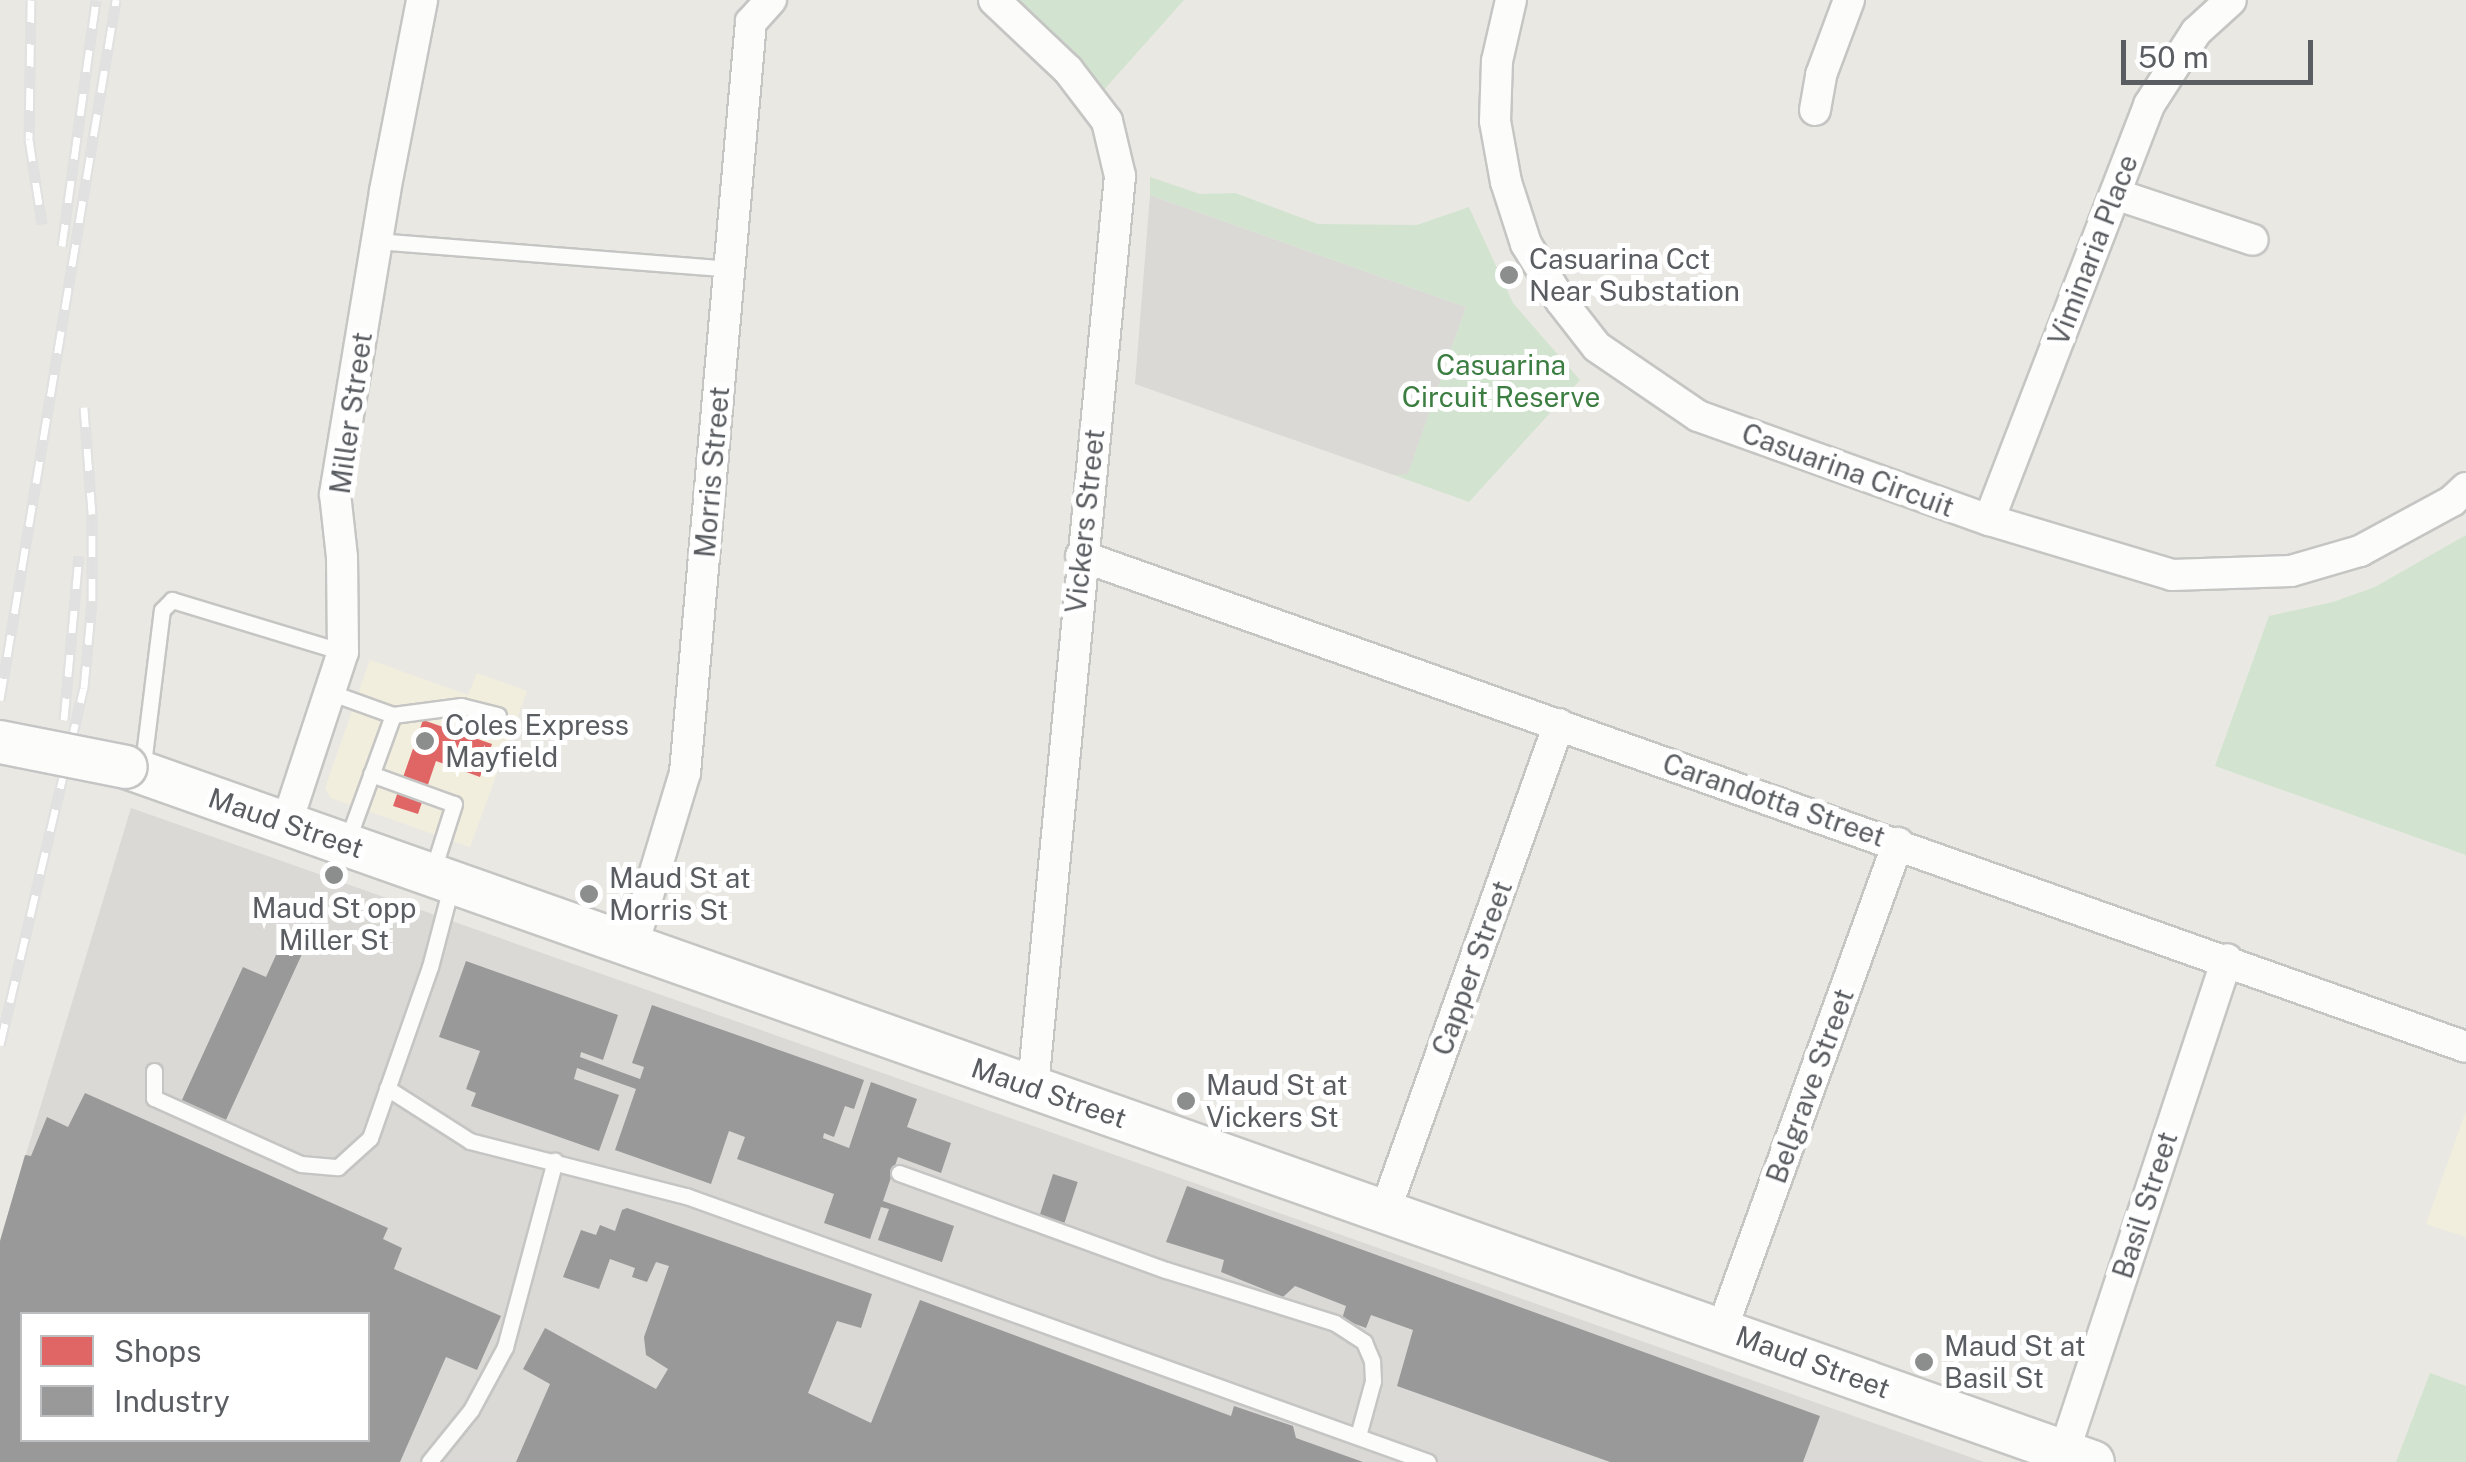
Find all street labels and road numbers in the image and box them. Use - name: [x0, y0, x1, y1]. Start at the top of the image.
- street label: Viminaria Place: [2041, 150, 2145, 350]
- street label: Miller Street: [323, 330, 379, 496]
- street label: Morris Street: [688, 385, 736, 559]
- street label: Casuarina Circuit: [1737, 416, 1959, 524]
- street label: Vickers Street: [1059, 427, 1111, 615]
- street label: Carandotta Street: [1658, 746, 1890, 854]
- street label: Maud Street: [204, 781, 368, 865]
- street label: Capper Street: [1425, 876, 1519, 1060]
- street label: Belgrave Street: [1759, 984, 1861, 1188]
- street label: Maud Street: [967, 1051, 1131, 1135]
- street label: Basil Street: [2105, 1127, 2185, 1283]
- street label: Maud Street: [1731, 1319, 1895, 1405]

